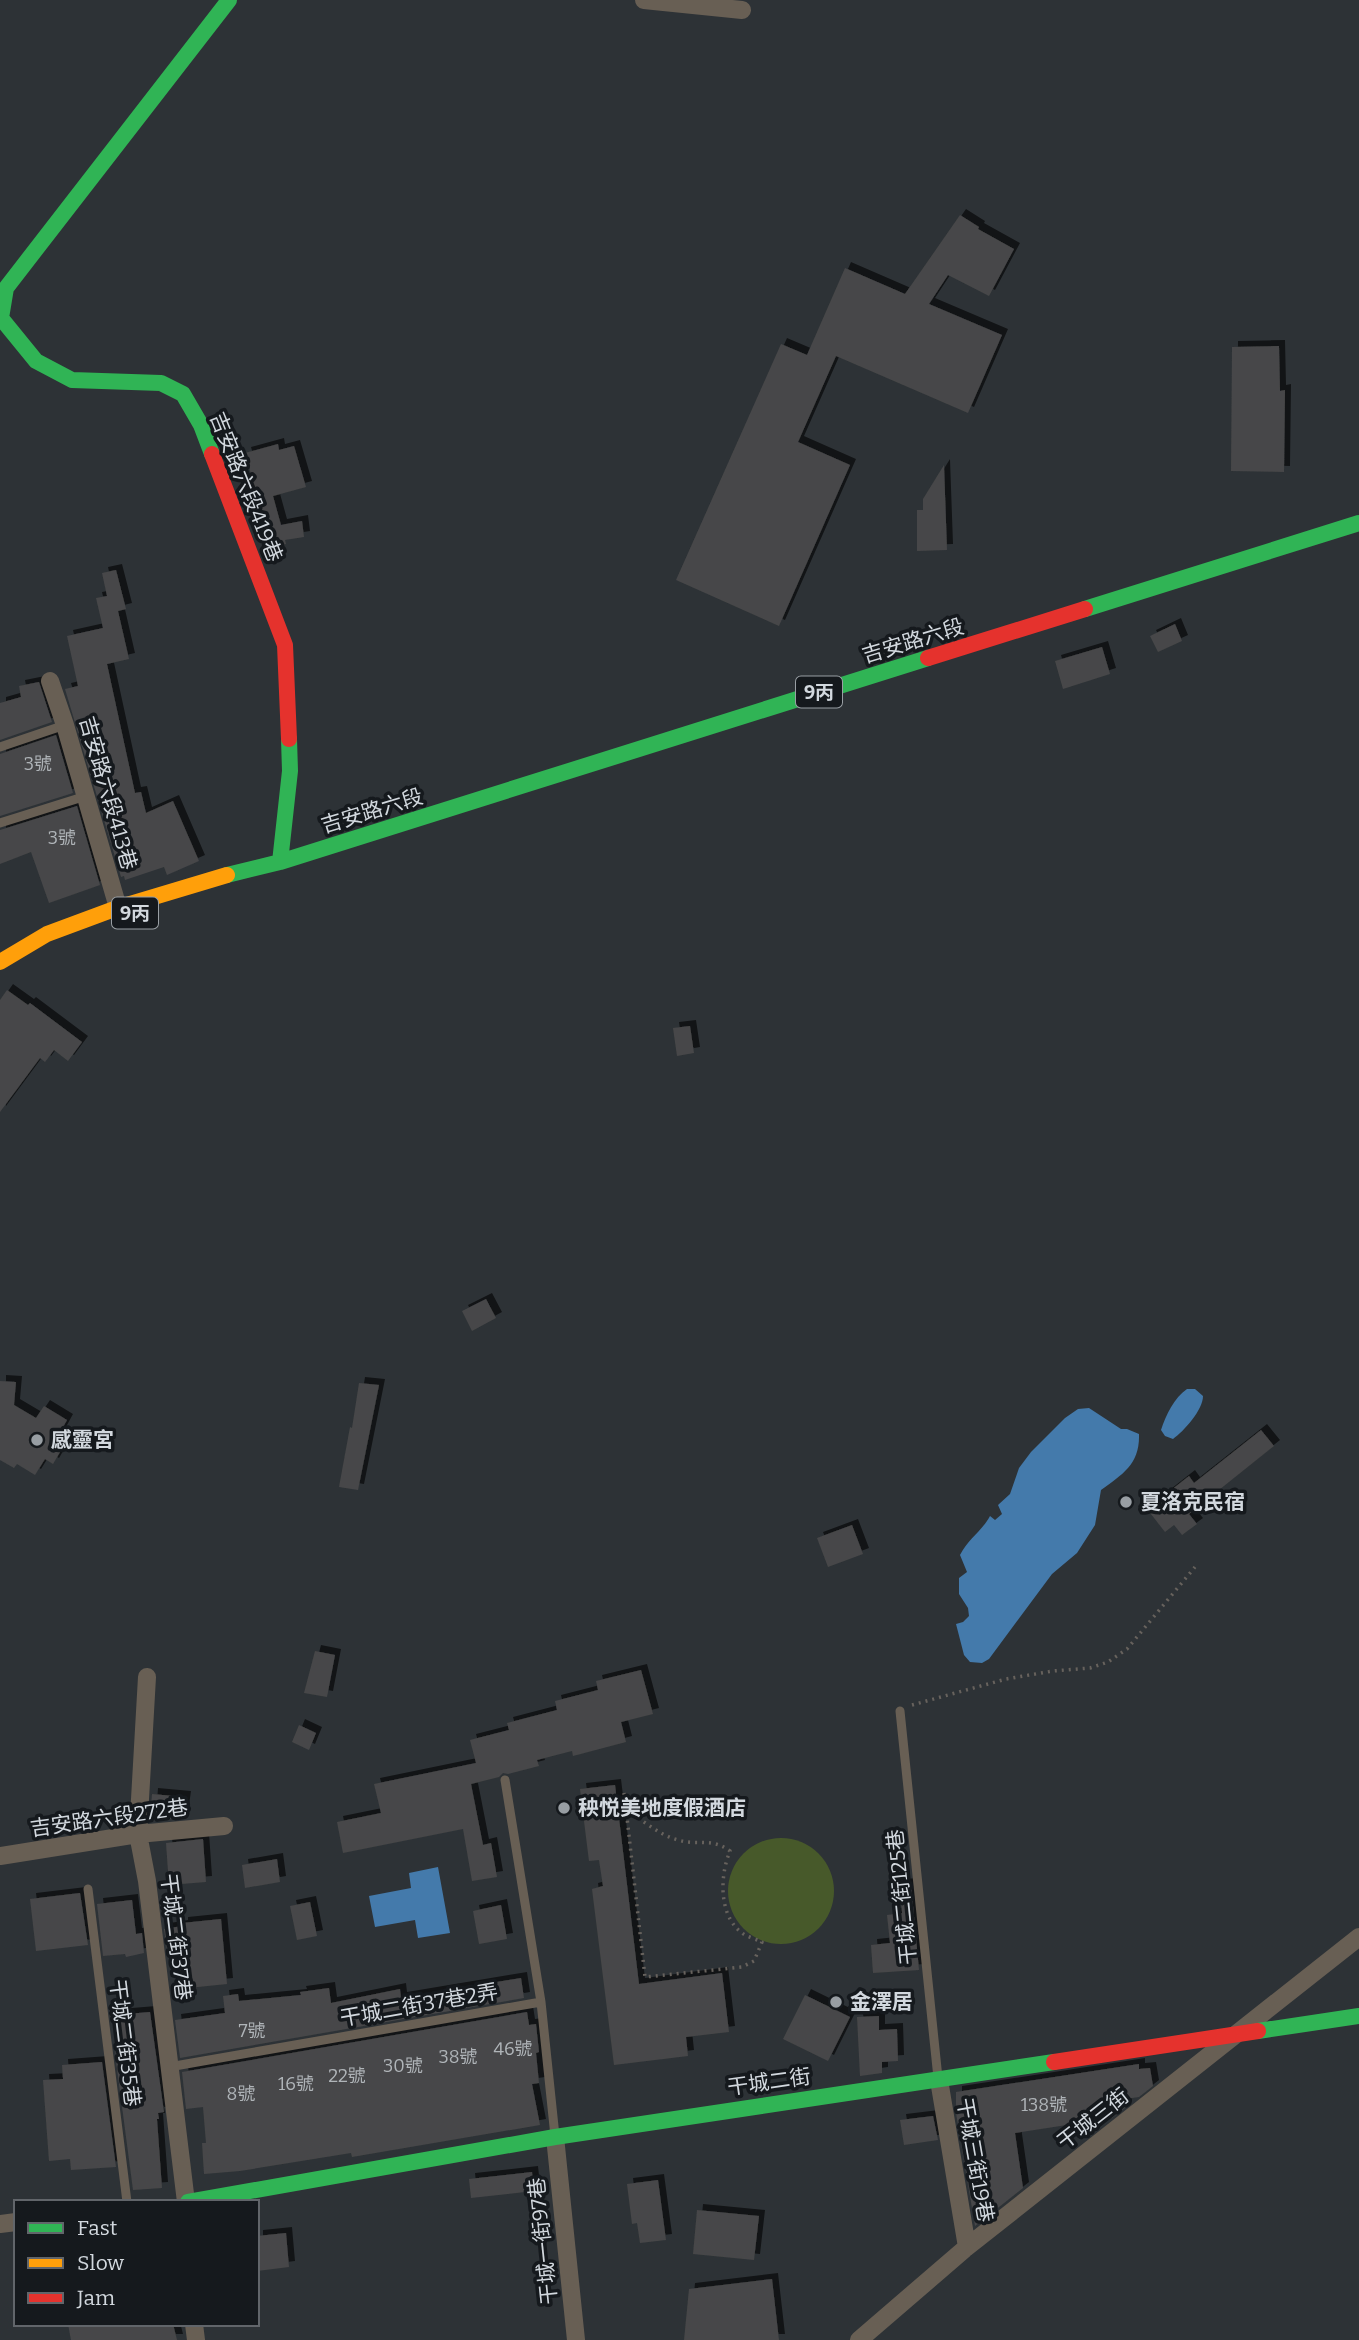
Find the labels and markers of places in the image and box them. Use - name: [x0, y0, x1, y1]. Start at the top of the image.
- place label: 感靈宮: [51, 1427, 114, 1453]
- marker: 感靈宮: [29, 1432, 45, 1448]
- place label: 夏洛克民宿: [1140, 1489, 1245, 1515]
- marker: 夏洛克民宿: [1118, 1494, 1134, 1510]
- place label: 秧悦美地度假酒店: [578, 1795, 746, 1821]
- marker: 秧悦美地度假酒店: [556, 1800, 572, 1816]
- place label: 金澤居: [850, 1989, 913, 2015]
- marker: 金澤居: [828, 1994, 844, 2010]

